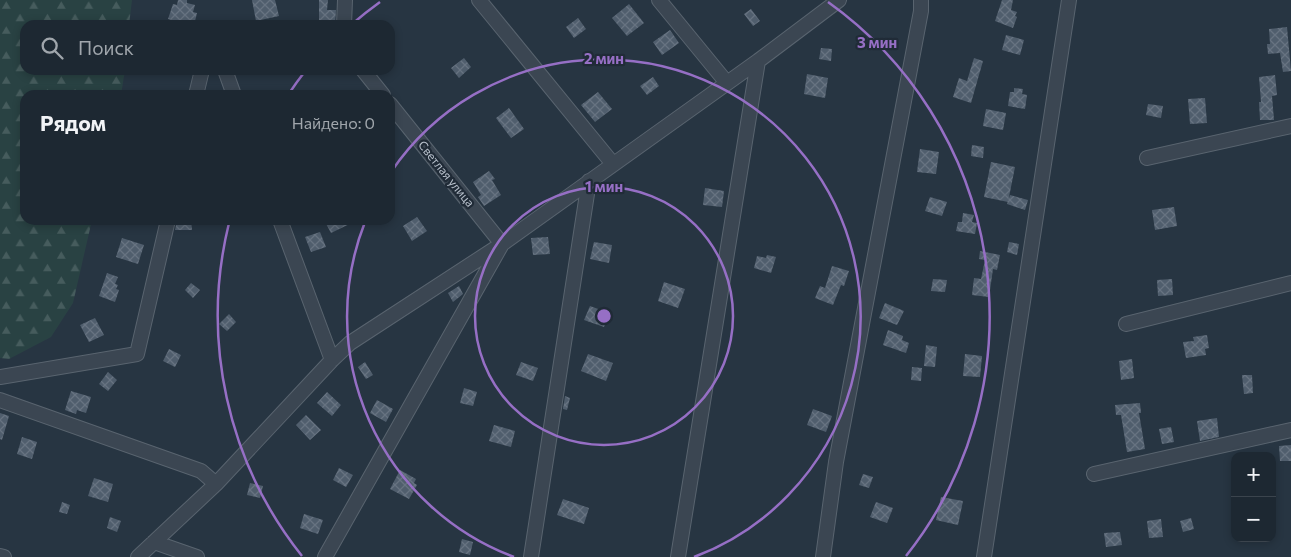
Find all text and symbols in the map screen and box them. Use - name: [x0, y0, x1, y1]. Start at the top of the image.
- search box: [20, 20, 395, 75]
- text: 3 мин: [857, 33, 897, 51]
- icon: search: [38, 34, 66, 62]
- text: Поиск: [78, 36, 134, 59]
- text: 2 мин: [584, 49, 624, 67]
- text: Рядом: [40, 110, 106, 135]
- text: Найдено: 0: [292, 113, 375, 132]
- street label: Светлая улица: [416, 138, 478, 209]
- text: 1 мин: [585, 177, 623, 195]
- centre of rings: [595, 307, 613, 325]
- map controls: [1231, 452, 1276, 542]
- button: +: [1231, 452, 1276, 497]
- button: −: [1231, 497, 1276, 542]

